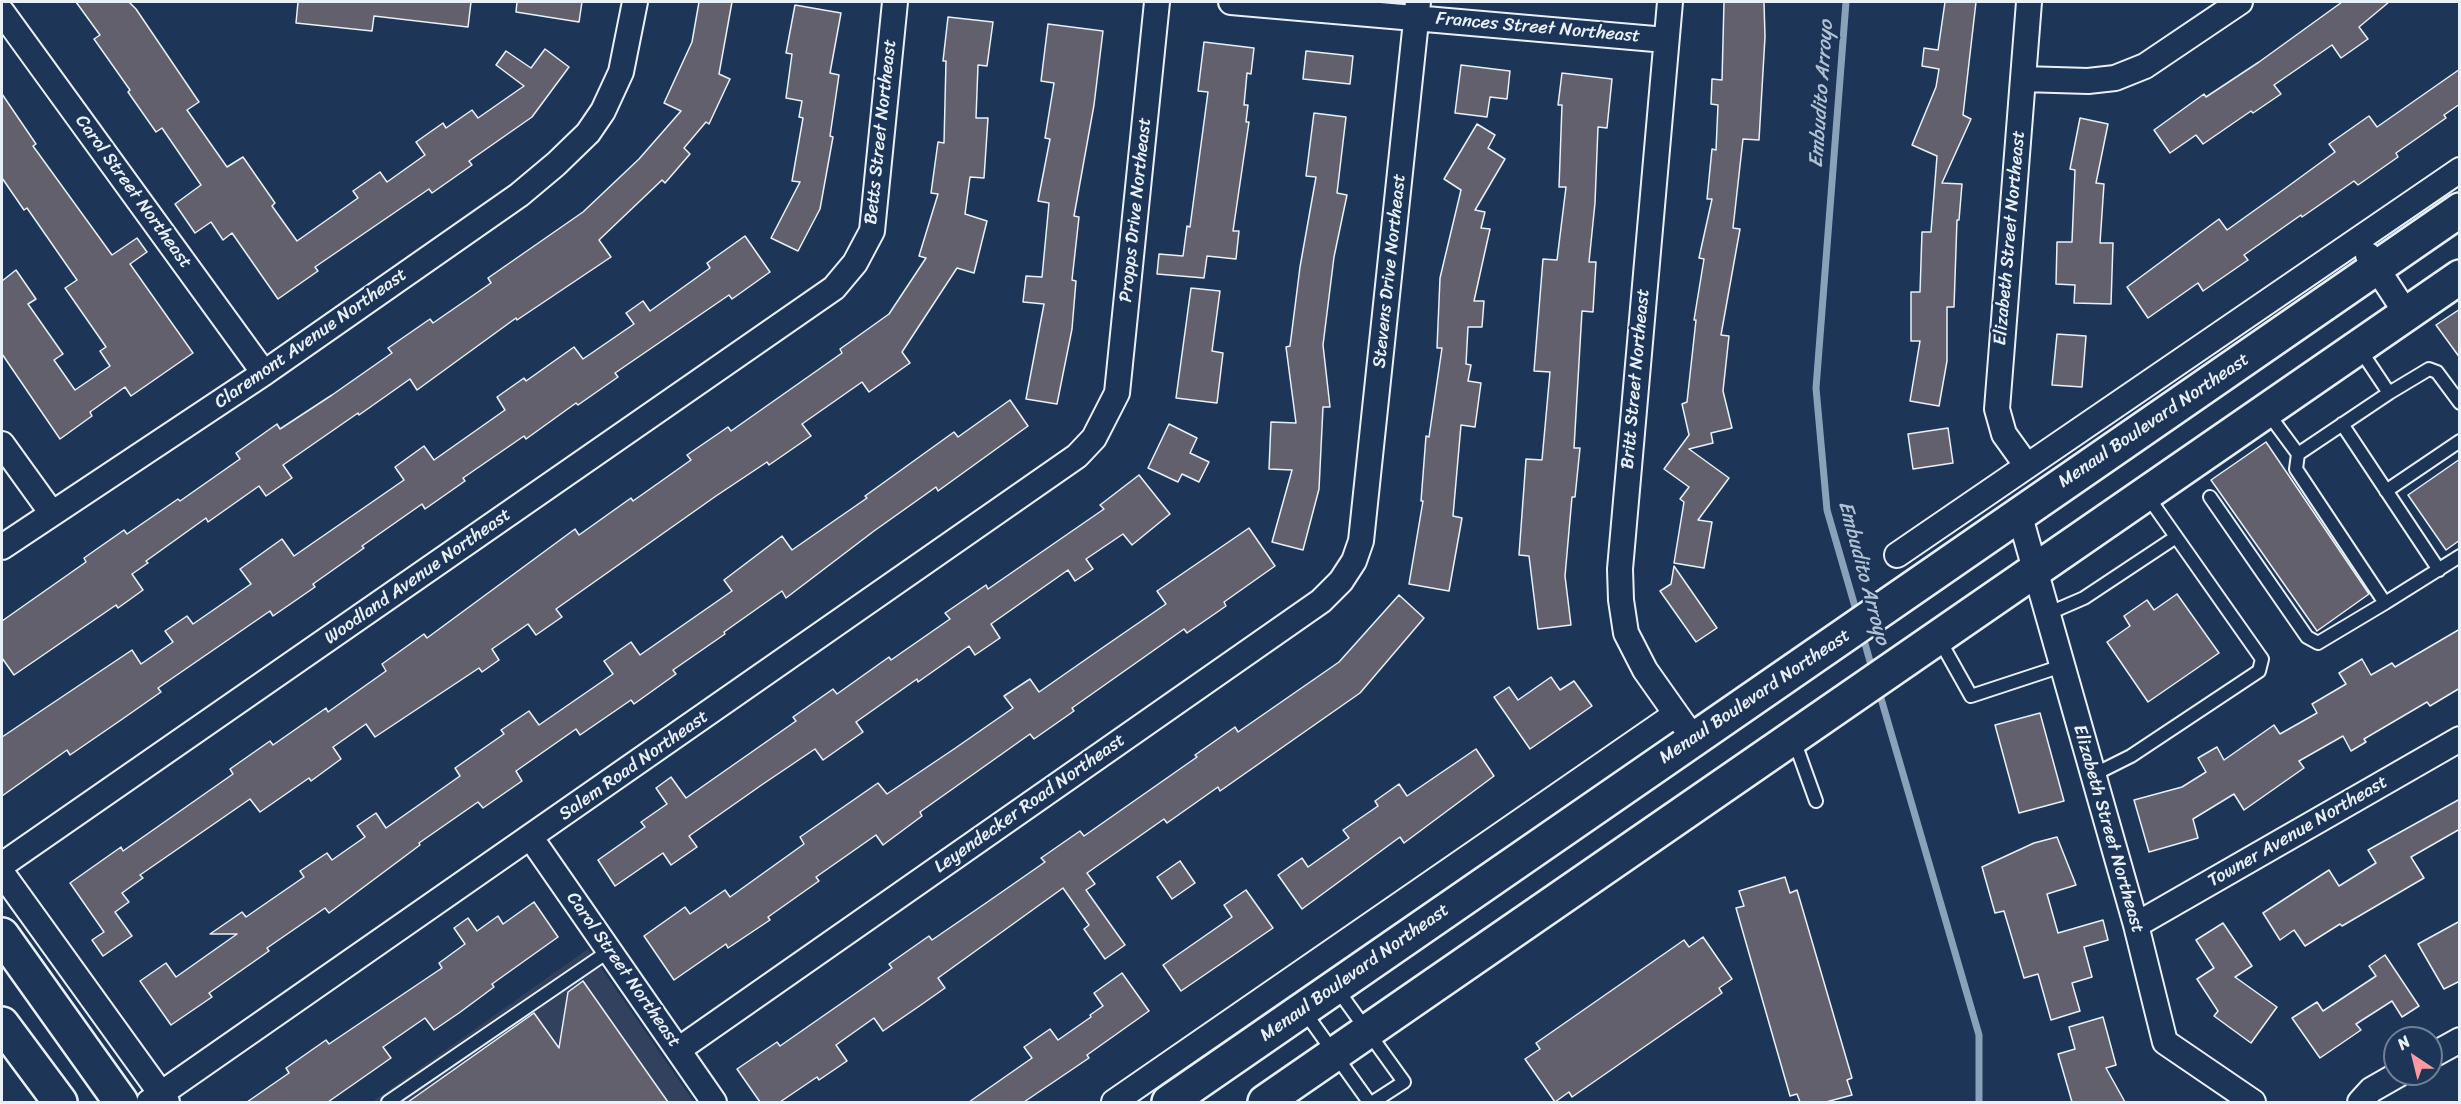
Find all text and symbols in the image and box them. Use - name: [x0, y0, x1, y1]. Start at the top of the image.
- street label: Frances Street Northeast: [1435, 8, 1641, 48]
- water label: Embudito Arroyo: [1805, 19, 1839, 169]
- street label: Betts Street Northeast: [861, 38, 901, 226]
- street label: Carol Street Northeast: [70, 111, 196, 273]
- street label: Propps Drive Northeast: [1116, 117, 1156, 303]
- street label: Elizabeth Street Northeast: [1990, 130, 2030, 346]
- street label: Stevens Drive Northeast: [1369, 173, 1411, 369]
- street label: Claremont Avenue Northeast: [211, 264, 411, 414]
- street label: Britt Street Northeast: [1617, 288, 1655, 470]
- street label: Menaul Boulevard Northeast: [2054, 349, 2254, 493]
- water label: Embudito Arroyo: [1832, 498, 1894, 648]
- street label: Woodland Avenue Northeast: [321, 504, 515, 650]
- street label: Menaul Boulevard Northeast: [1655, 625, 1855, 769]
- street label: Salem Road Northeast: [555, 706, 713, 826]
- street label: Elizabeth Street Northeast: [2068, 722, 2148, 936]
- street label: Leyendecker Road Northeast: [930, 730, 1130, 878]
- street label: Towner Avenue Northeast: [2204, 772, 2392, 892]
- street label: Carol Street Northeast: [561, 888, 685, 1052]
- street label: Menaul Boulevard Northeast: [1256, 899, 1454, 1047]
- north arrow: [2383, 1026, 2443, 1086]
- text: N: [2391, 1027, 2416, 1058]

